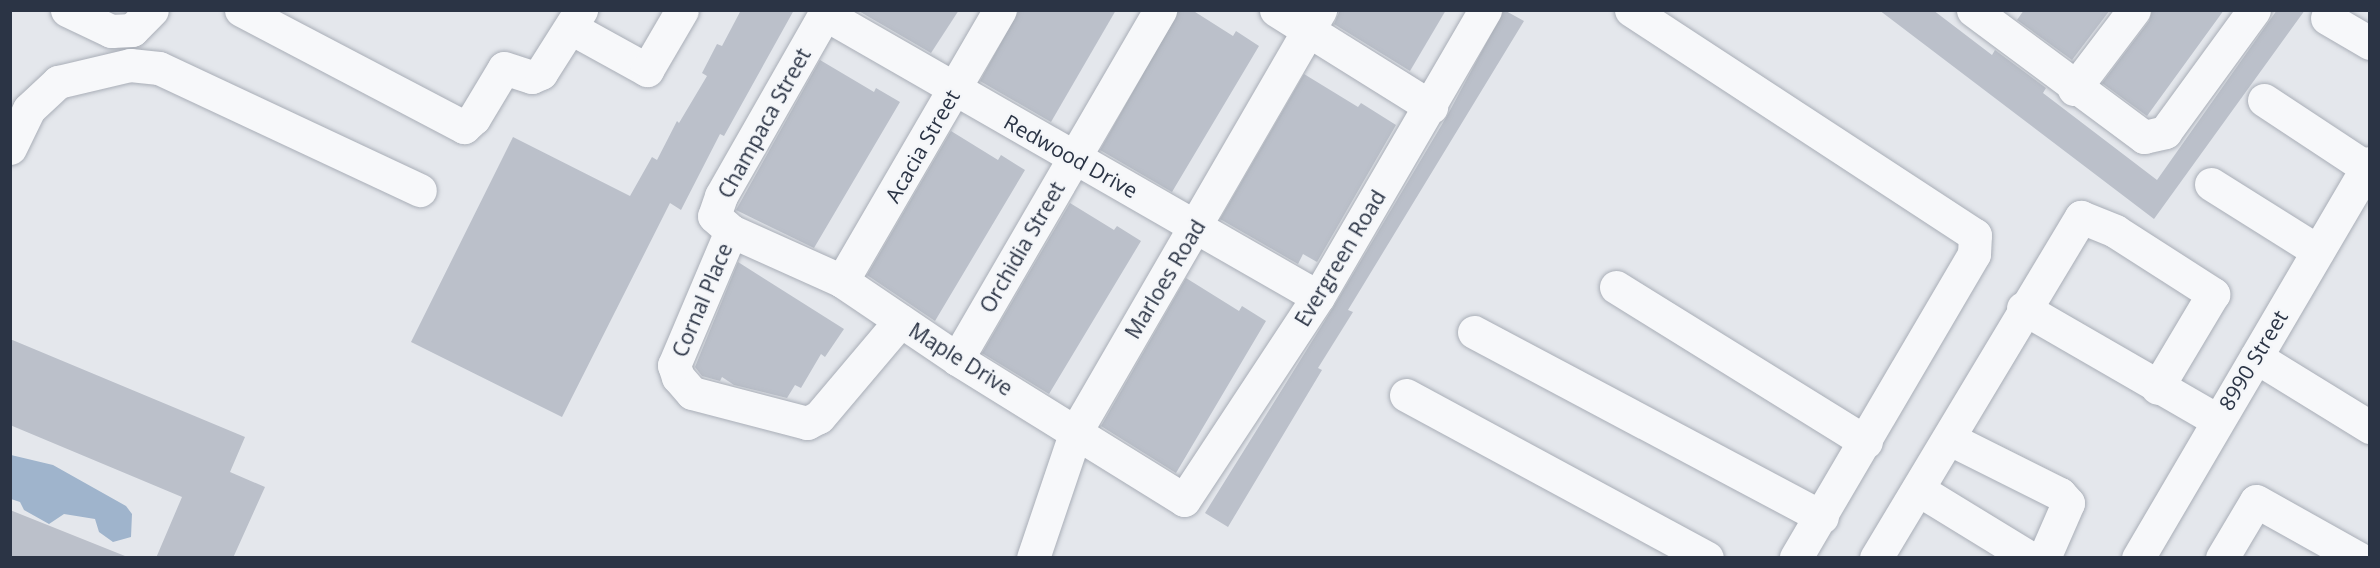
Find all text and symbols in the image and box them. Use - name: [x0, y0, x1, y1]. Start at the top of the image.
- street label: Champaca Street: [712, 44, 816, 202]
- street label: Acacia Street: [880, 85, 964, 207]
- street label: Redwood Drive: [1000, 109, 1142, 203]
- street label: Orchidia Street: [974, 177, 1070, 317]
- street label: Evergreen Road: [1289, 185, 1391, 331]
- street label: Marloes Road: [1120, 215, 1210, 343]
- street label: Cornal Place: [667, 239, 737, 361]
- street label: 8990 Street: [2213, 305, 2293, 415]
- street label: Maple Drive: [905, 317, 1017, 401]

